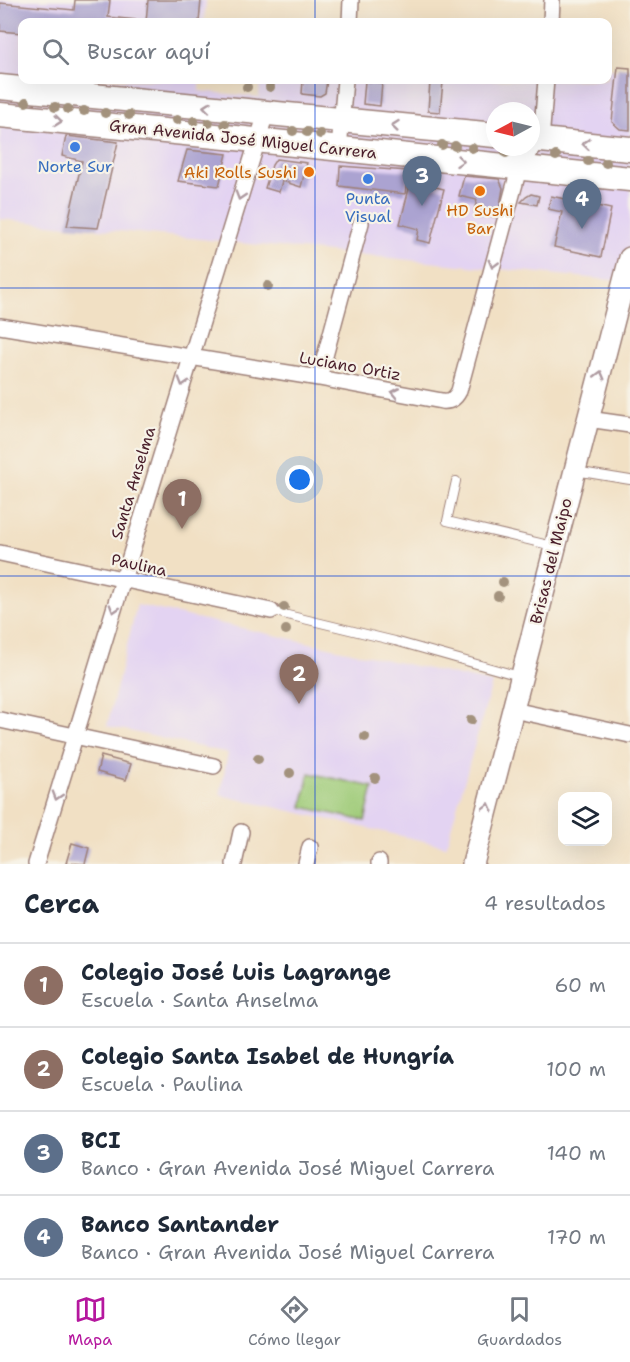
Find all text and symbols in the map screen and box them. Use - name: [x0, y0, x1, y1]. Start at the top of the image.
- search box: [18, 18, 612, 84]
- icon: search: [39, 35, 72, 68]
- text: Buscar aquí: [87, 37, 210, 66]
- one-way arrow: [203, 101, 212, 114]
- north arrow: [486, 102, 540, 156]
- one-way arrow: [54, 114, 63, 127]
- street label: Gran Avenida José Miguel Carrera: [108, 114, 378, 164]
- one-way arrow: [390, 120, 400, 132]
- one-way arrow: [581, 138, 590, 151]
- marker: Norte Sur: [68, 140, 82, 154]
- one-way arrow: [456, 154, 465, 167]
- place label: Norte Sur: [38, 156, 112, 177]
- pin: 3: [402, 156, 442, 206]
- place label: Aki Rolls Sushi: [184, 162, 297, 183]
- marker: Aki Rolls Sushi: [302, 165, 316, 179]
- marker: Punta Visual: [361, 172, 375, 186]
- pin: 4: [562, 180, 602, 229]
- marker: HD Sushi Bar: [473, 184, 487, 198]
- place label: Punta Visual: [345, 188, 391, 227]
- one-way arrow: [235, 190, 247, 201]
- place label: HD Sushi Bar: [446, 200, 514, 239]
- one-way arrow: [487, 259, 500, 269]
- street label: Luciano Ortiz: [298, 347, 402, 385]
- one-way arrow: [592, 370, 605, 380]
- one-way arrow: [178, 376, 190, 387]
- one-way arrow: [391, 387, 401, 400]
- street label: Santa Anselma: [106, 424, 160, 542]
- your location: [285, 465, 314, 494]
- pin: 1: [162, 480, 201, 529]
- street label: Brisas del Maipo: [525, 496, 577, 626]
- street label: Paulina: [109, 549, 169, 581]
- one-way arrow: [109, 603, 121, 614]
- pin: 2: [280, 654, 318, 704]
- one-way arrow: [52, 790, 64, 801]
- map controls: [558, 792, 612, 846]
- button: layers: [558, 792, 612, 846]
- one-way arrow: [480, 803, 493, 813]
- text: Cerca: [24, 886, 99, 921]
- text: 4 resultados: [484, 890, 606, 916]
- text: Colegio José Luis Lagrange: [81, 958, 391, 987]
- text: 1: [39, 972, 48, 998]
- text: 60 m: [554, 972, 606, 998]
- text: Escuela · Santa Anselma: [81, 987, 318, 1013]
- text: Colegio Santa Isabel de Hungría: [81, 1042, 454, 1071]
- text: 2: [37, 1056, 51, 1082]
- text: 100 m: [546, 1056, 606, 1082]
- text: Escuela · Paulina: [81, 1071, 243, 1097]
- text: BCI: [81, 1126, 121, 1155]
- text: 3: [37, 1140, 51, 1166]
- text: 140 m: [547, 1140, 606, 1166]
- text: Banco · Gran Avenida José Miguel Carrera: [81, 1155, 494, 1181]
- text: Banco Santander: [81, 1210, 279, 1239]
- text: 4: [37, 1224, 51, 1250]
- text: 170 m: [547, 1224, 606, 1250]
- text: Banco · Gran Avenida José Miguel Carrera: [81, 1239, 494, 1265]
- tab: Mapa: [68, 1293, 112, 1350]
- tab: Cómo llegar: [248, 1293, 341, 1350]
- tab: Guardados: [477, 1293, 562, 1350]

